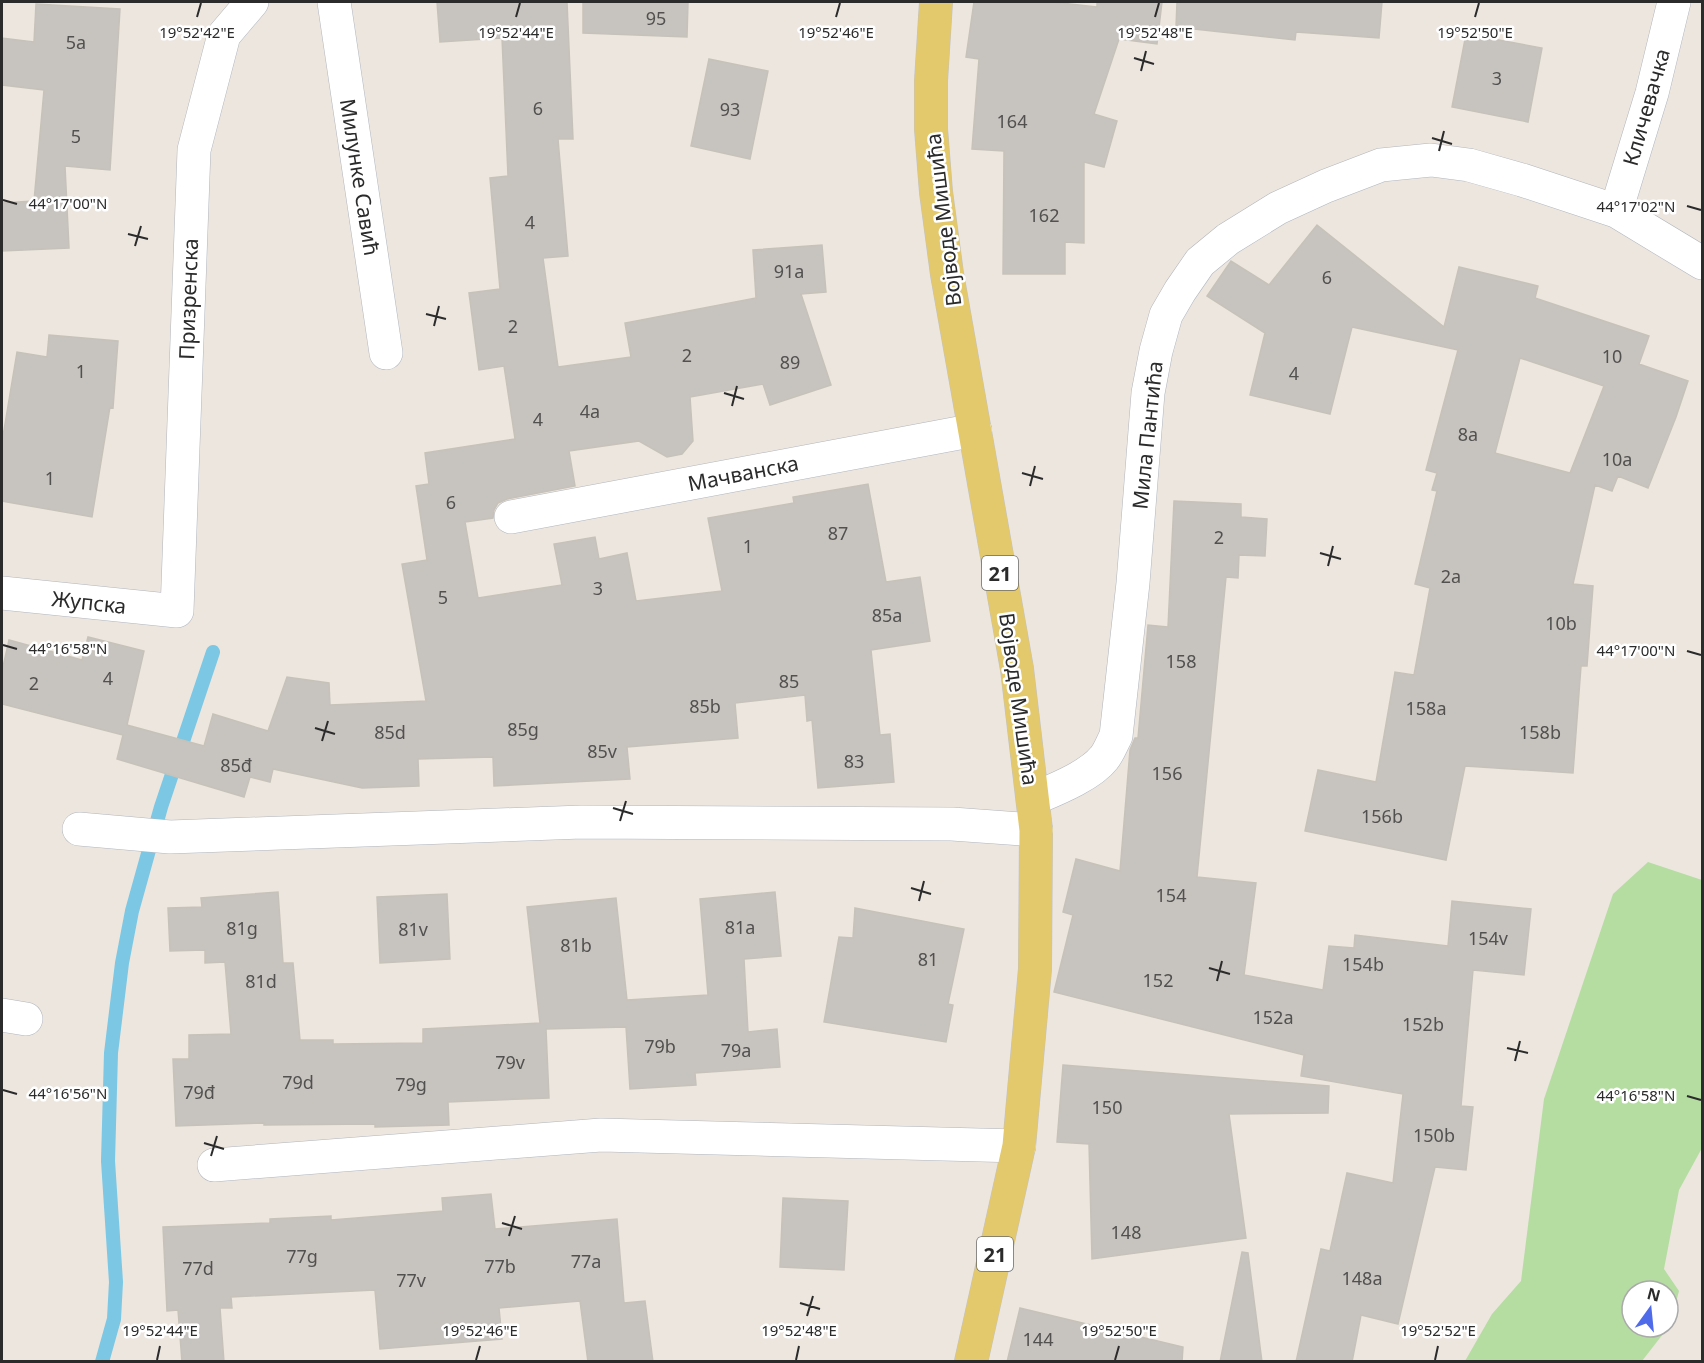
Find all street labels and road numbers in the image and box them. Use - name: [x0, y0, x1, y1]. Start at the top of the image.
- street label: Кличевачка: [1616, 45, 1676, 169]
- street label: Милунке Савић: [334, 96, 386, 258]
- street label: Војводе Мишића: [919, 132, 967, 308]
- street label: Призренска: [172, 238, 204, 360]
- street label: Мила Пантића: [1125, 359, 1169, 511]
- street label: Мачванска: [685, 449, 801, 497]
- road number: 21: [982, 556, 1018, 590]
- street label: Жупска: [50, 584, 128, 620]
- street label: Војводе Мишића: [993, 611, 1045, 787]
- road number: 21: [977, 1237, 1013, 1271]

